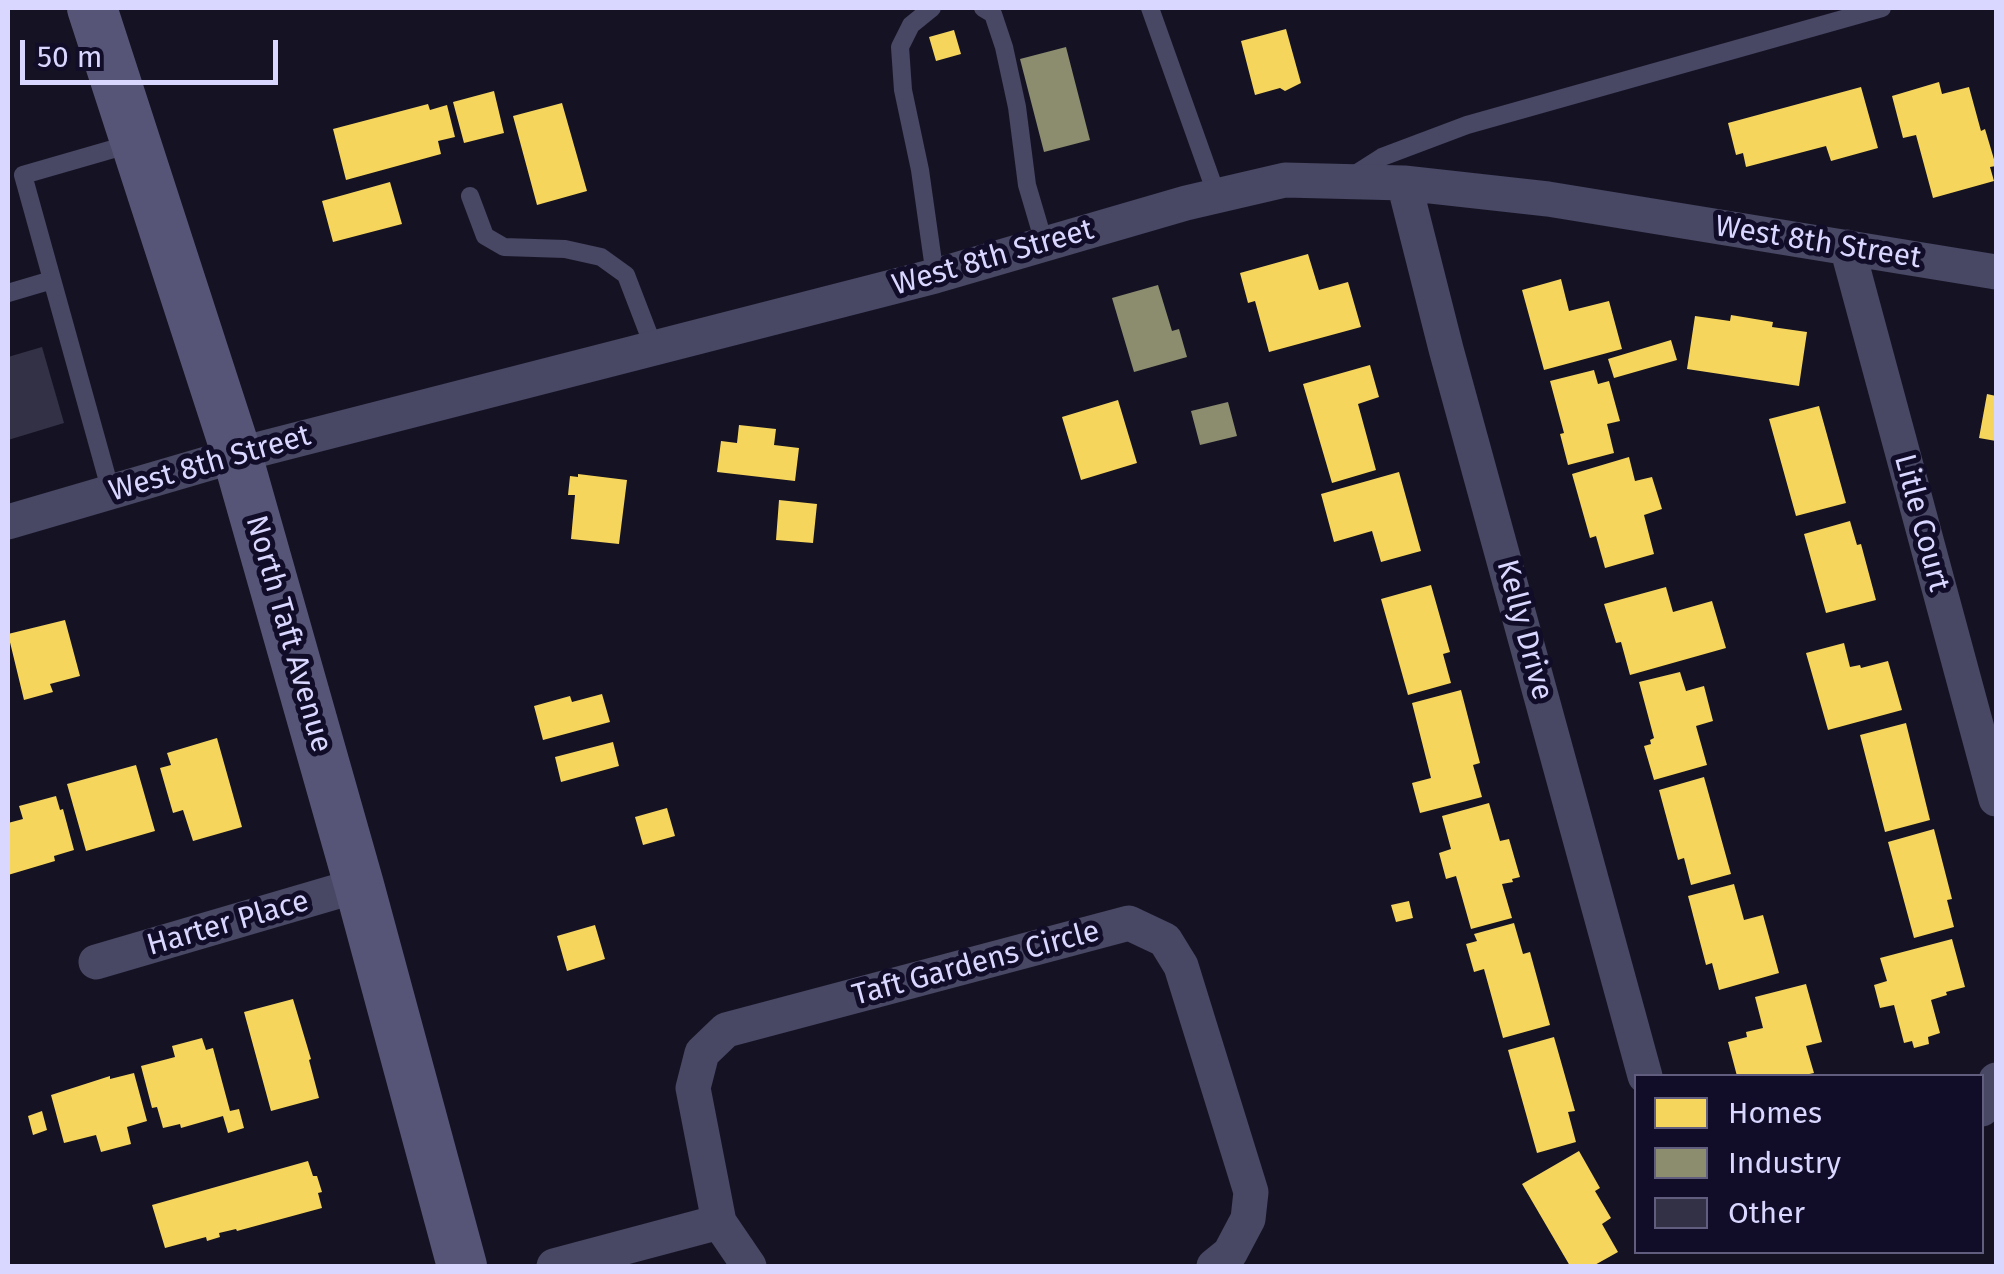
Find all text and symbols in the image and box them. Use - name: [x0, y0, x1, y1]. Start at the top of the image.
- scale bar: [25, 20, 282, 82]
- text: 50 m: [37, 39, 102, 75]
- street label: West 8th Street: [1713, 209, 1923, 277]
- street label: West 8th Street: [888, 212, 1098, 304]
- street label: West 8th Street: [105, 418, 315, 510]
- street label: Litle Court: [1885, 451, 1957, 595]
- street label: North Taft Avenue: [237, 511, 339, 757]
- street label: Kelly Drive: [1488, 556, 1560, 704]
- street label: Harter Place: [143, 884, 313, 964]
- street label: Taft Gardens Circle: [849, 914, 1103, 1014]
- legend: [1634, 1074, 1984, 1254]
- text: Homes: [1728, 1095, 1822, 1131]
- text: Industry: [1728, 1145, 1841, 1181]
- text: Other: [1728, 1195, 1805, 1231]

